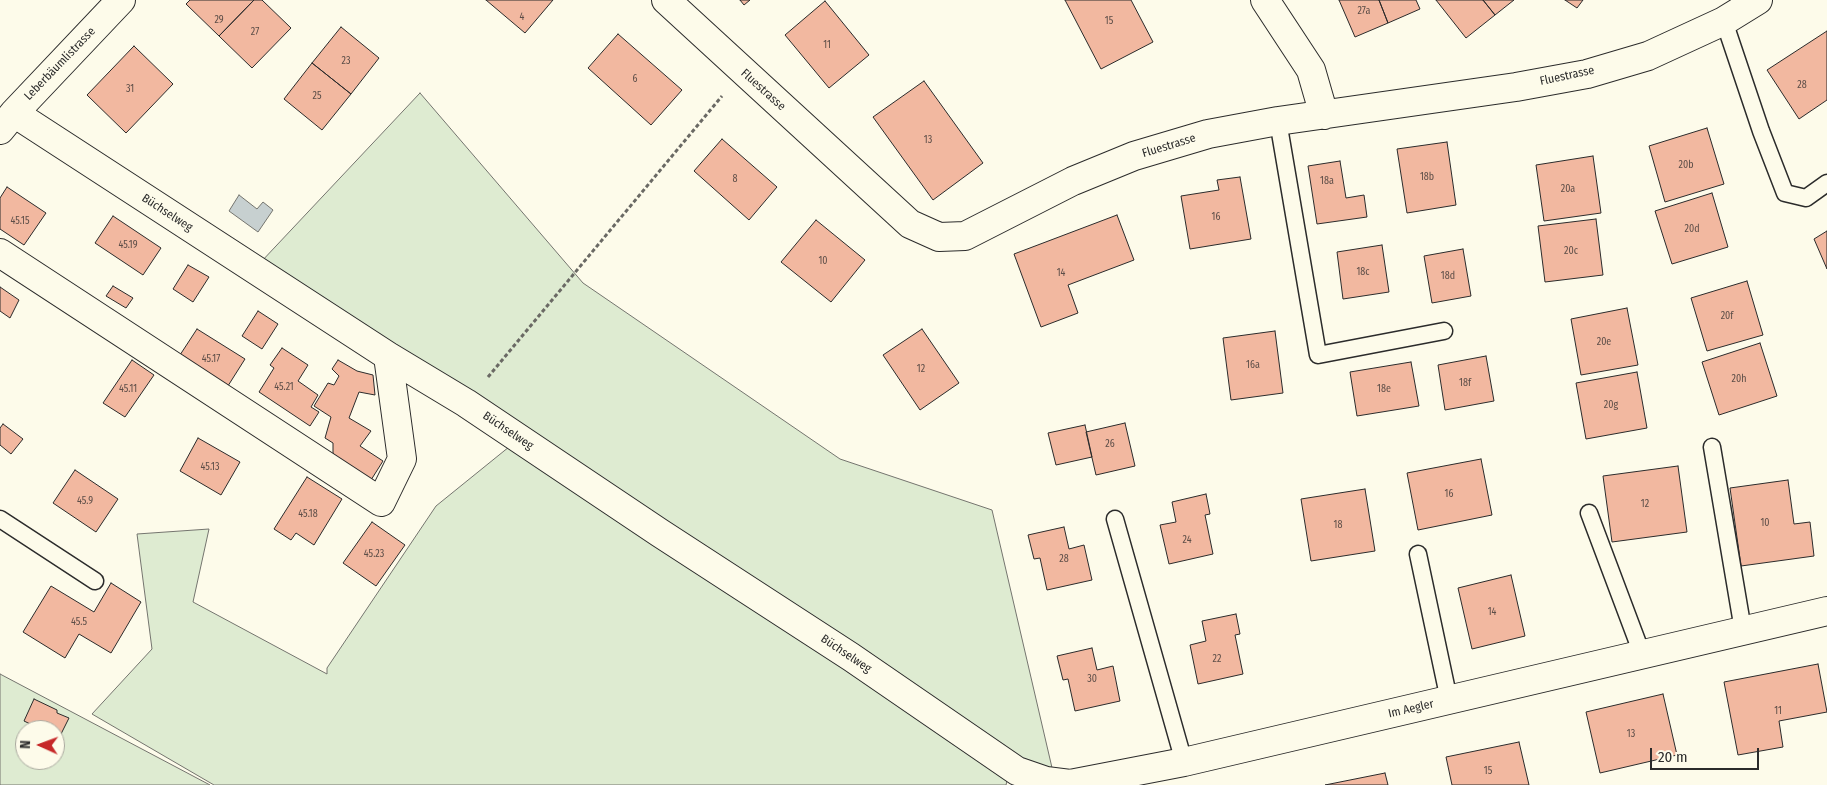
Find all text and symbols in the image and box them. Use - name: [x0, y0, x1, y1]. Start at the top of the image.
- house number: 27a: [1358, 5, 1370, 17]
- house number: 4: [520, 11, 524, 23]
- house number: 29: [214, 14, 224, 26]
- house number: 15: [1105, 15, 1113, 27]
- street label: Leberbäumlistrasse: [21, 24, 99, 104]
- house number: 27: [251, 26, 259, 38]
- house number: 11: [823, 39, 831, 51]
- house number: 23: [342, 55, 350, 67]
- street label: Fluestrasse: [1538, 63, 1596, 89]
- street label: Fluestrasse: [738, 66, 788, 114]
- house number: 6: [633, 73, 637, 85]
- house number: 28: [1797, 79, 1807, 91]
- house number: 31: [126, 83, 134, 95]
- house number: 25: [313, 90, 321, 102]
- street label: Fluestrasse: [1140, 131, 1198, 161]
- house number: 13: [924, 134, 932, 146]
- house number: 20b: [1679, 159, 1693, 171]
- house number: 18b: [1420, 171, 1434, 183]
- house number: 8: [733, 173, 737, 185]
- house number: 18a: [1320, 175, 1334, 187]
- house number: 20a: [1561, 183, 1575, 195]
- street label: Büchselweg: [139, 191, 195, 235]
- house number: 16: [1212, 211, 1220, 223]
- house number: 45.15: [11, 215, 29, 227]
- house number: 20d: [1685, 223, 1699, 235]
- house number: 45.19: [118, 239, 138, 251]
- house number: 20c: [1564, 245, 1578, 257]
- house number: 10: [818, 255, 828, 267]
- house number: 18c: [1356, 266, 1370, 278]
- house number: 14: [1057, 267, 1065, 279]
- house number: 18d: [1441, 270, 1455, 282]
- house number: 20f: [1721, 310, 1733, 322]
- house number: 20e: [1597, 336, 1611, 348]
- house number: 45.17: [202, 353, 220, 365]
- house number: 16a: [1246, 359, 1260, 371]
- house number: 12: [917, 363, 925, 375]
- house number: 20h: [1732, 373, 1746, 385]
- house number: 18f: [1459, 377, 1471, 389]
- house number: 45.21: [274, 381, 294, 393]
- house number: 45.11: [119, 383, 137, 395]
- house number: 18e: [1377, 383, 1391, 395]
- house number: 20g: [1604, 399, 1618, 411]
- street label: Büchselweg: [480, 409, 536, 453]
- house number: 26: [1105, 438, 1115, 450]
- house number: 45.13: [201, 461, 219, 473]
- house number: 16: [1445, 488, 1453, 500]
- house number: 45.9: [77, 495, 93, 507]
- house number: 12: [1641, 498, 1649, 510]
- house number: 45.18: [298, 508, 318, 520]
- house number: 10: [1760, 517, 1770, 529]
- house number: 18: [1334, 519, 1342, 531]
- house number: 24: [1182, 534, 1192, 546]
- house number: 45.23: [364, 548, 384, 560]
- house number: 28: [1059, 553, 1069, 565]
- house number: 14: [1488, 606, 1496, 618]
- house number: 45.5: [71, 616, 87, 628]
- street label: Büchselweg: [818, 632, 874, 676]
- house number: 22: [1213, 653, 1221, 665]
- house number: 30: [1087, 673, 1097, 685]
- street label: Im Aegler: [1387, 697, 1435, 721]
- house number: 11: [1774, 705, 1782, 717]
- north arrow: [15, 720, 65, 770]
- house number: 13: [1627, 728, 1635, 740]
- scale bar: [1652, 738, 1761, 770]
- text: N: [17, 740, 34, 749]
- text: 20 m: [1658, 748, 1688, 766]
- house number: 15: [1484, 765, 1492, 777]

